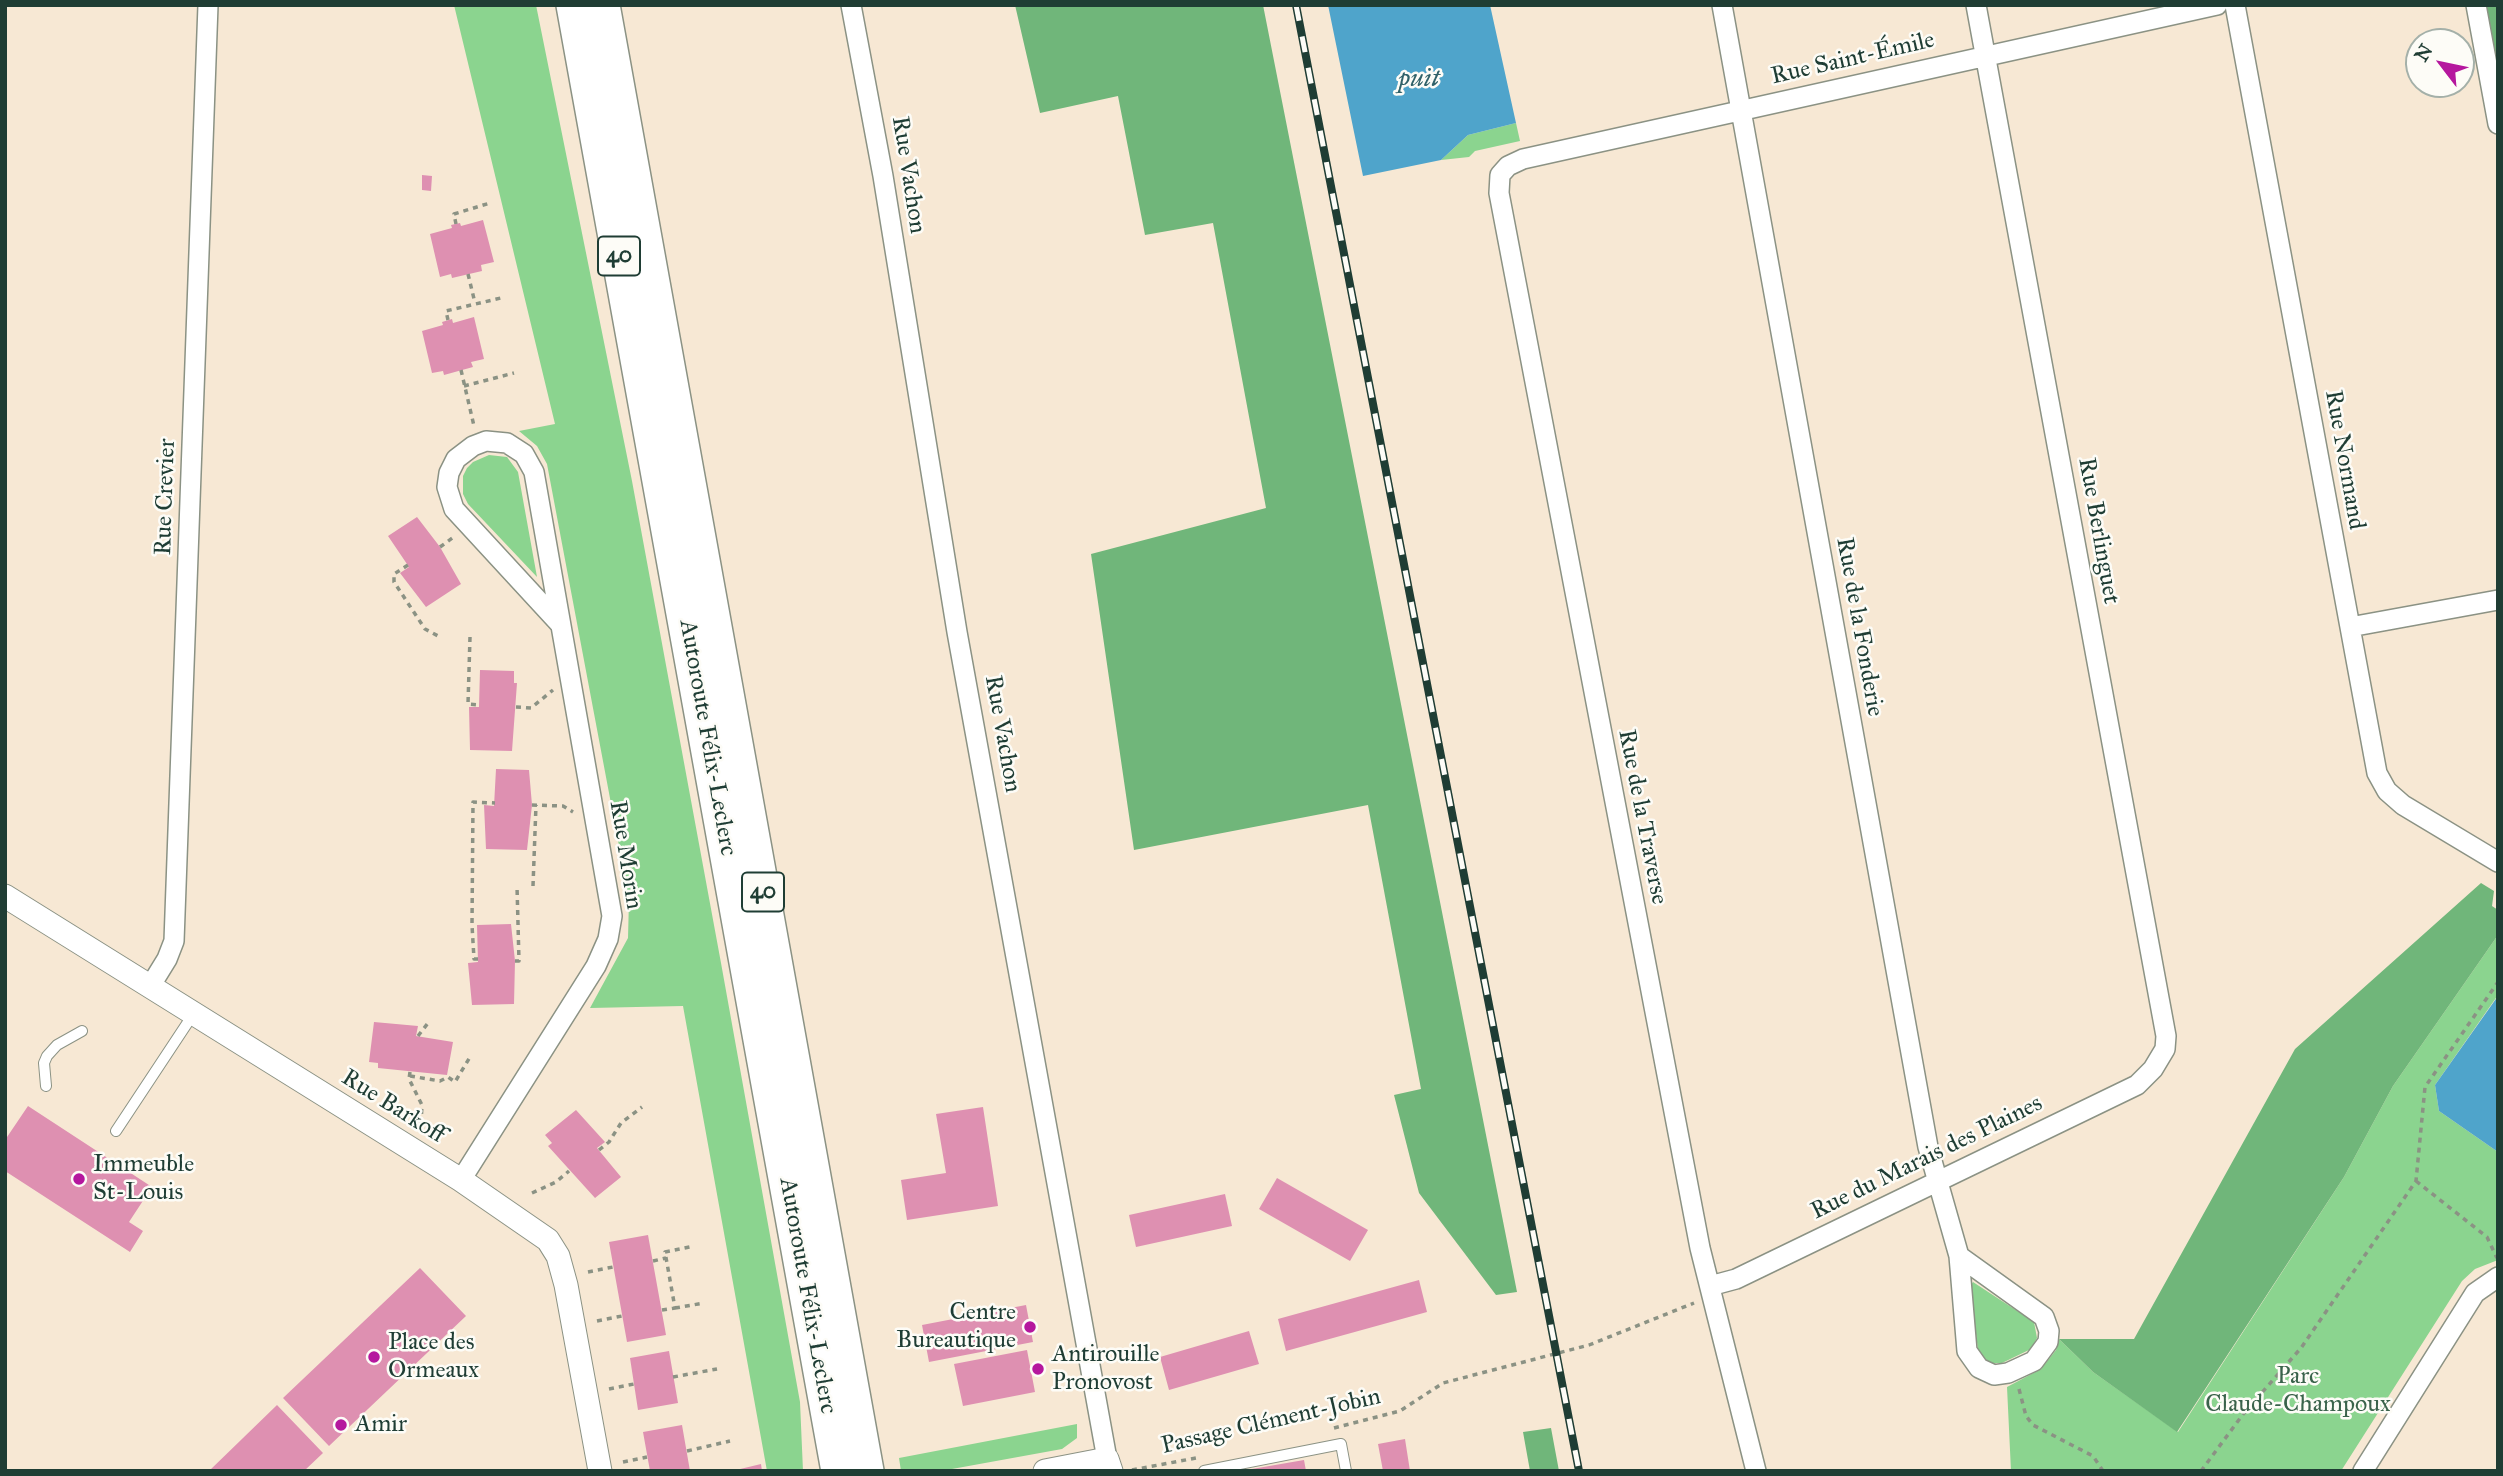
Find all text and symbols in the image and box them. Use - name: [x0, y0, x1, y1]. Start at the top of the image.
- street label: Rue Saint-Émile: [1769, 26, 1937, 92]
- north arrow: [2405, 28, 2475, 98]
- text: N: [2409, 40, 2437, 66]
- water label: puit: [1399, 64, 1439, 96]
- street label: Rue Vachon: [885, 114, 931, 236]
- road number: 40: [598, 236, 640, 276]
- street label: Rue Normand: [2318, 388, 2370, 532]
- street label: Rue Crevier: [150, 438, 182, 556]
- street label: Rue Berlinguet: [2071, 456, 2125, 606]
- street label: Rue de la Fonderie: [1829, 535, 1889, 719]
- street label: Autoroute Félix-Leclerc: [672, 618, 742, 858]
- street label: Rue Vachon: [978, 673, 1026, 795]
- street label: Rue de la Traverse: [1611, 727, 1673, 907]
- street label: Rue Morin: [602, 798, 648, 912]
- road number: 40: [742, 872, 784, 912]
- street label: Rue Barkoff: [336, 1064, 450, 1150]
- street label: Rue du Marais des Plaines: [1807, 1089, 2047, 1227]
- place label: Immeuble St-Louis: [93, 1151, 194, 1207]
- marker: Immeuble St-Louis: [71, 1171, 87, 1187]
- street label: Autoroute Félix-Leclerc: [772, 1176, 842, 1416]
- place label: Centre Bureautique: [896, 1299, 1016, 1355]
- marker: Centre Bureautique: [1022, 1319, 1038, 1335]
- place label: Place des Ormeaux: [388, 1329, 479, 1385]
- place label: Antirouille Pronovost: [1052, 1341, 1160, 1397]
- marker: Place des Ormeaux: [366, 1349, 382, 1365]
- marker: Antirouille Pronovost: [1030, 1361, 1046, 1377]
- park label: Parc Claude-Champoux: [2205, 1363, 2391, 1419]
- street label: Passage Clément-Jobin: [1159, 1383, 1383, 1461]
- place label: Amir: [355, 1411, 407, 1439]
- marker: Amir: [333, 1417, 349, 1433]

